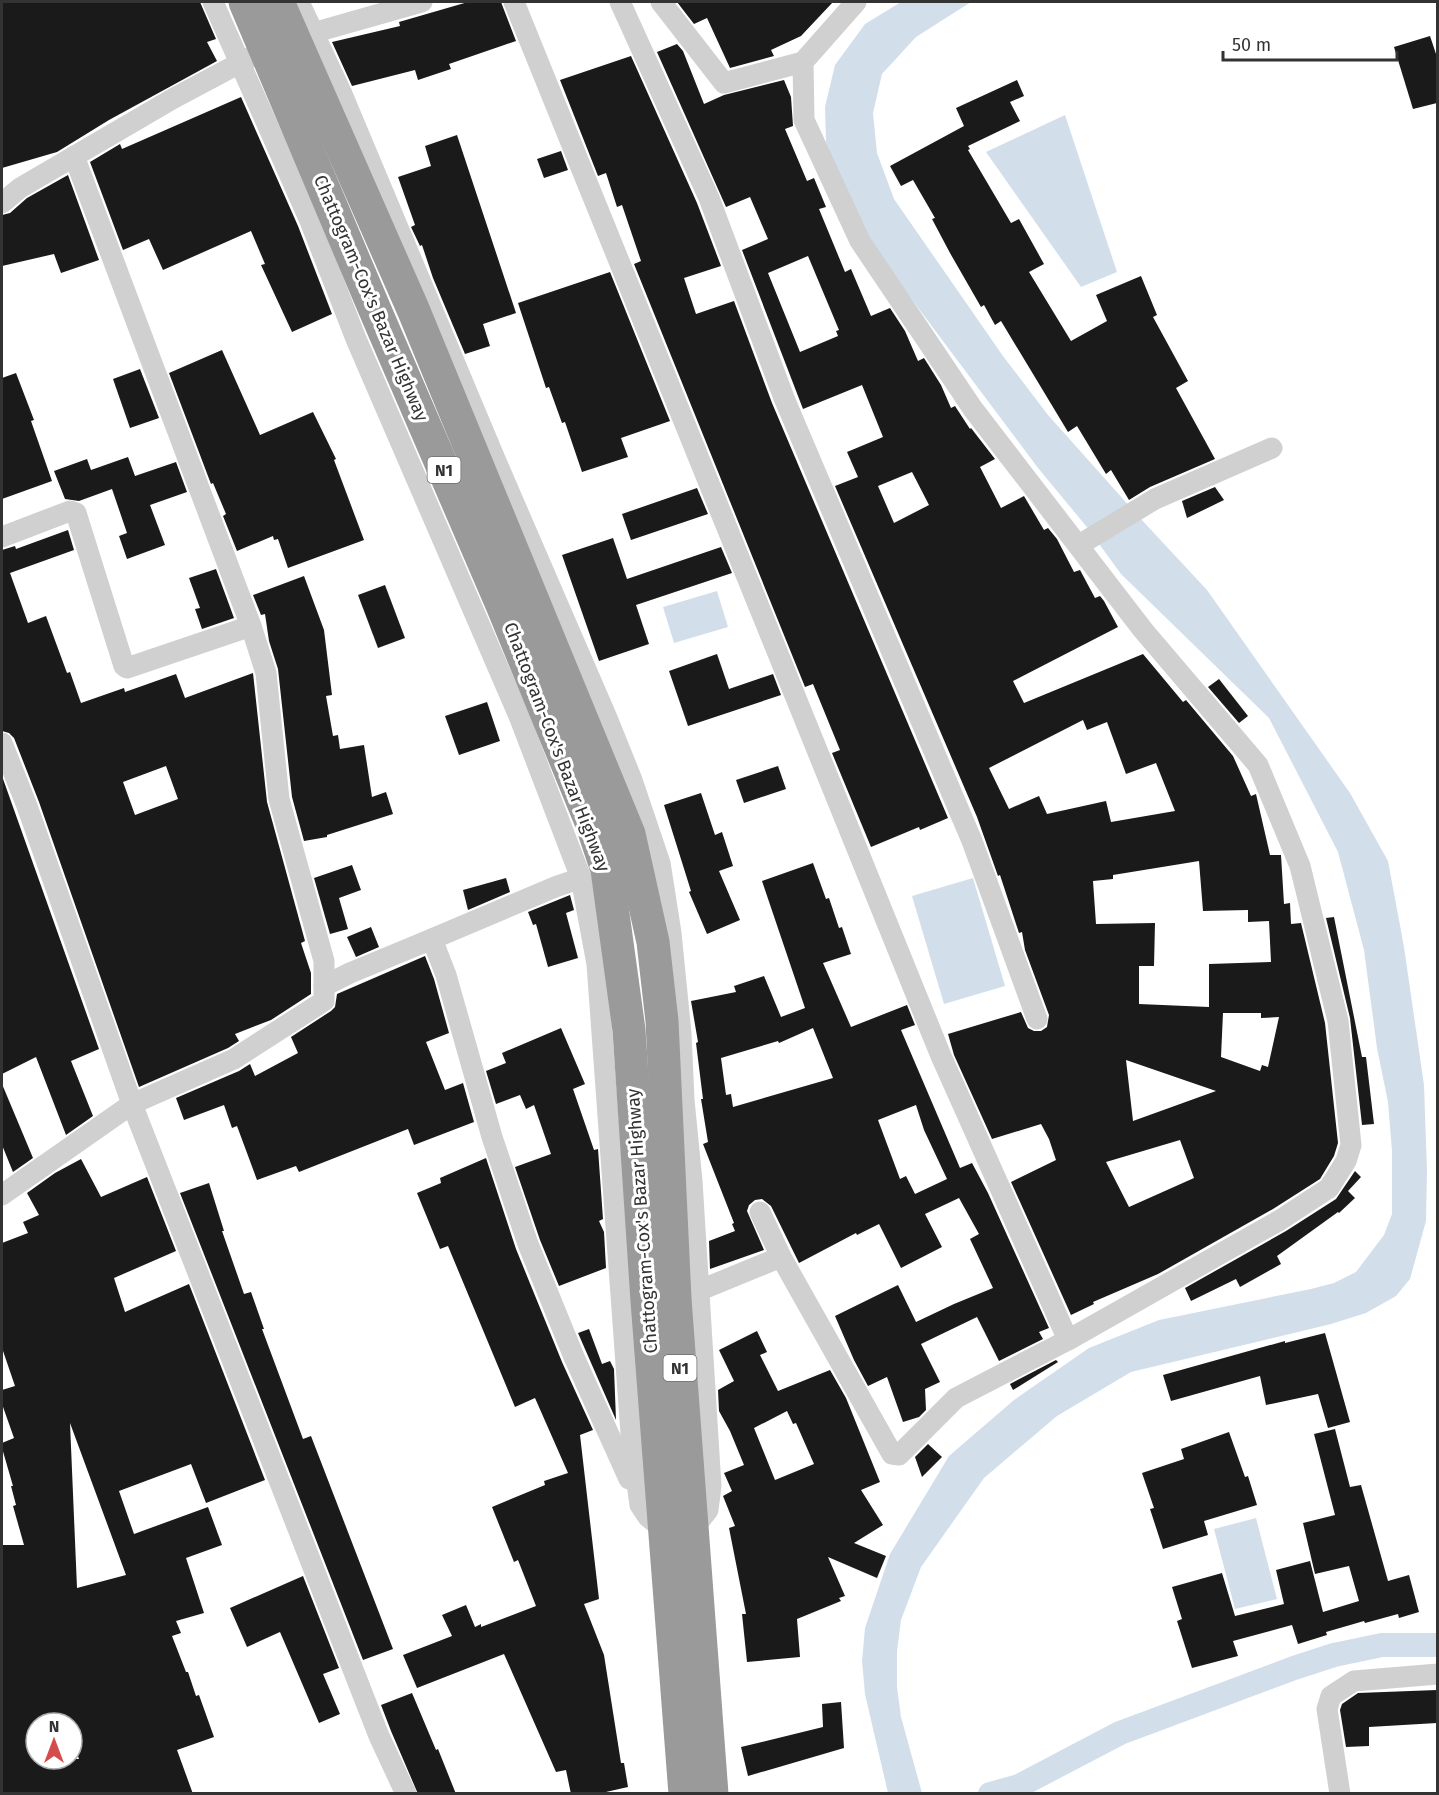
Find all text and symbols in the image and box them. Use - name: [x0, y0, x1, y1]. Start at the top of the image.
- scale bar: [1223, 24, 1397, 62]
- text: 50 m: [1232, 34, 1271, 56]
- street label: Chattogram-Cox's Bazar Highway: [309, 172, 433, 425]
- road number: N1: [428, 457, 460, 483]
- street label: Chattogram-Cox's Bazar Highway: [499, 619, 615, 875]
- street label: Chattogram-Cox's Bazar Highway: [622, 1088, 662, 1354]
- road number: N1: [664, 1355, 696, 1381]
- north arrow: [24, 1711, 84, 1771]
- text: N: [49, 1717, 59, 1736]

